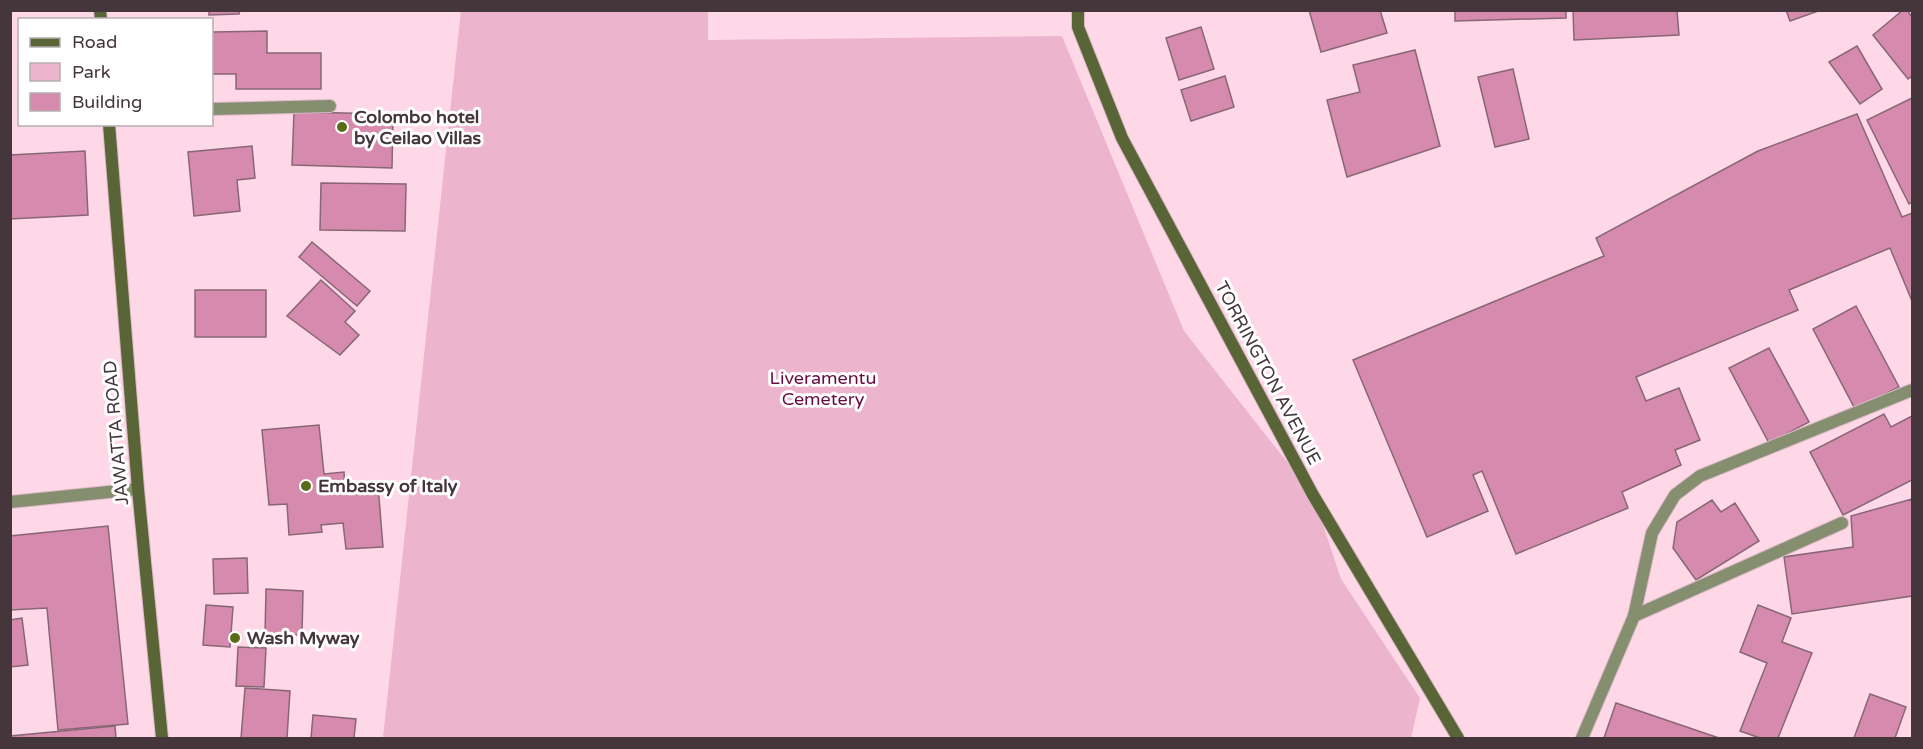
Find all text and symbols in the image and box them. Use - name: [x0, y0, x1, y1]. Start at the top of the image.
- legend: [18, 18, 213, 126]
- text: Road: [72, 31, 117, 53]
- text: Park: [72, 61, 111, 83]
- text: Building: [72, 91, 142, 113]
- place label: Colombo hotel by Ceilao Villas: [354, 106, 482, 149]
- marker: Colombo hotel by Ceilao Villas: [335, 120, 349, 134]
- street label: TORRINGTON AVENUE: [1210, 278, 1326, 468]
- street label: JAWATTA ROAD: [99, 360, 133, 506]
- park label: Liveramentu Cemetery: [770, 367, 876, 410]
- place label: Embassy of Italy: [318, 475, 458, 497]
- marker: Embassy of Italy: [299, 479, 313, 493]
- place label: Wash Myway: [247, 627, 360, 649]
- marker: Wash Myway: [228, 631, 242, 645]

